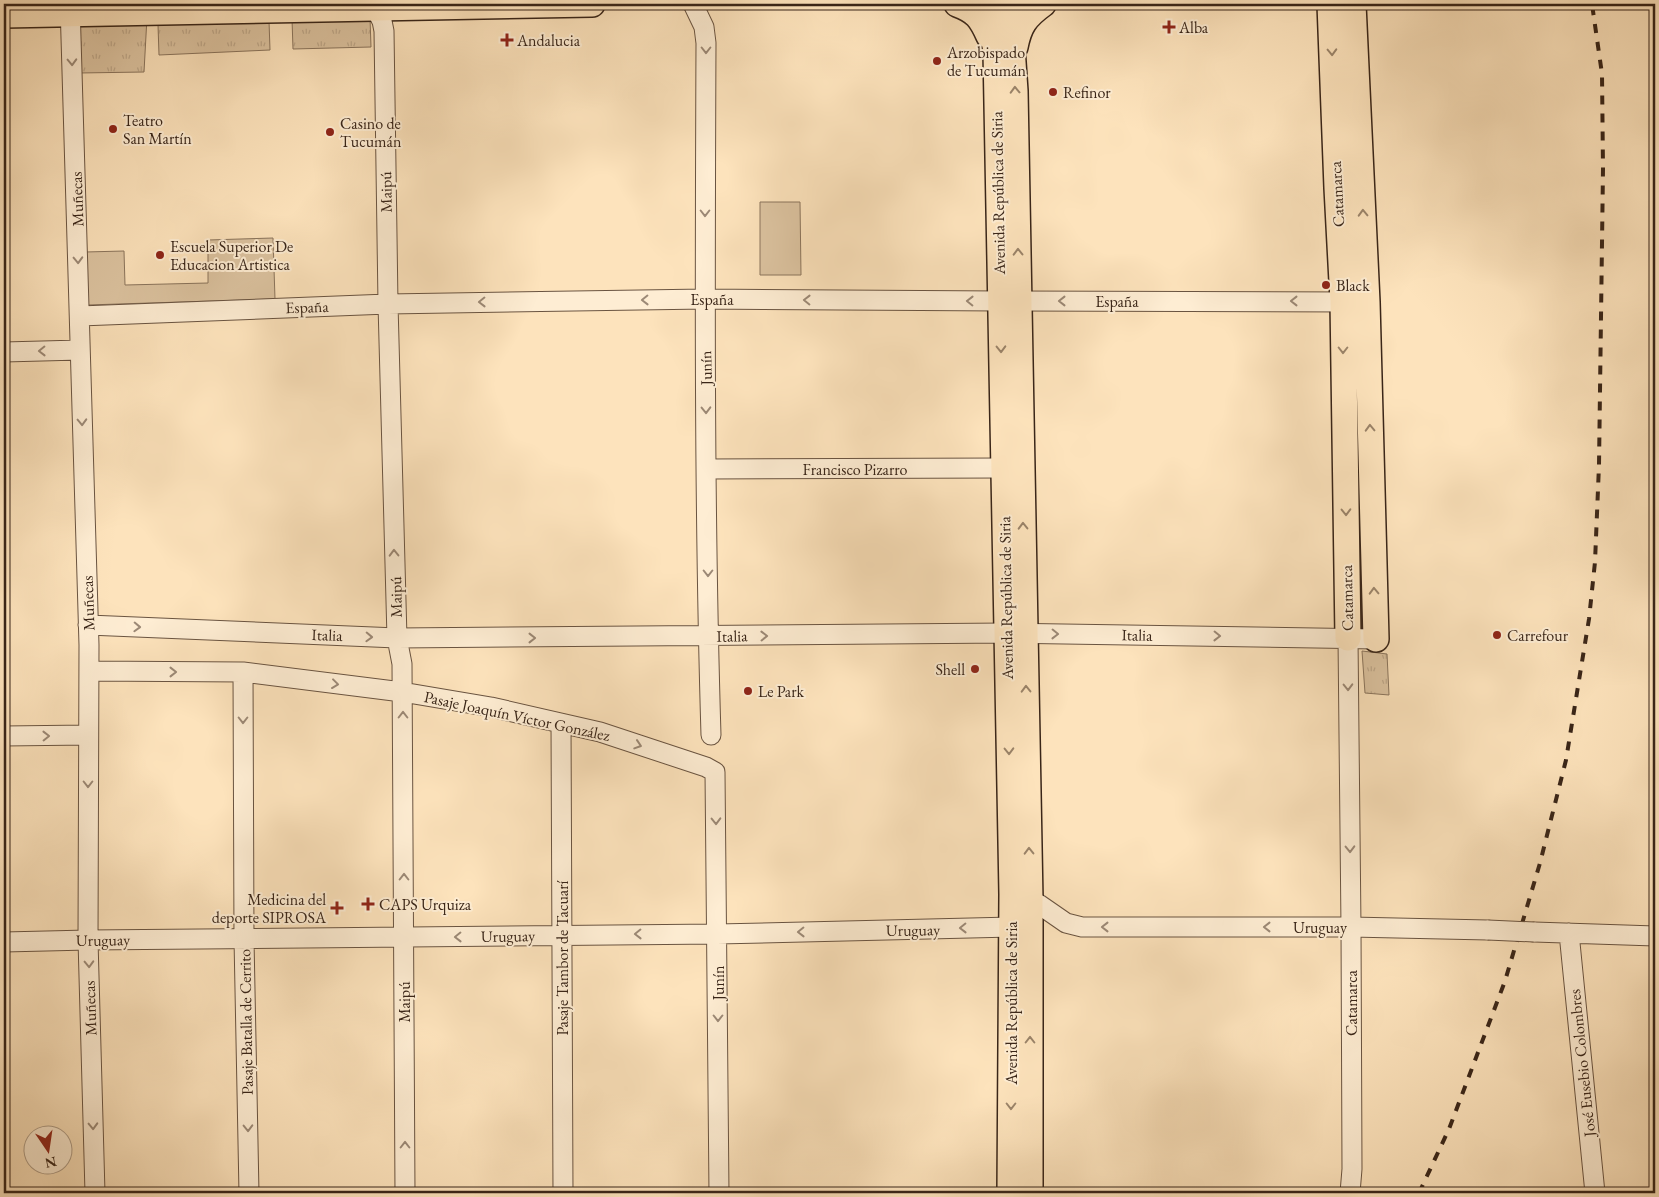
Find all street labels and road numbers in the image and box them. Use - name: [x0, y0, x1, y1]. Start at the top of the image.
- street label: Avenida República de Siria: [986, 111, 1010, 276]
- street label: Catamarca: [1325, 160, 1349, 227]
- street label: Muñecas: [66, 171, 88, 227]
- street label: Maipú: [375, 171, 397, 213]
- street label: España: [690, 289, 734, 310]
- street label: España: [1095, 291, 1139, 312]
- street label: España: [285, 296, 330, 318]
- street label: Junín: [695, 350, 717, 388]
- street label: Francisco Pizarro: [802, 459, 908, 480]
- street label: Avenida República de Siria: [994, 516, 1018, 681]
- street label: Catamarca: [1336, 564, 1358, 631]
- street label: Muñecas: [77, 575, 99, 631]
- street label: Maipú: [385, 576, 407, 618]
- street label: Italia: [311, 624, 343, 646]
- street label: Italia: [1121, 624, 1153, 646]
- street label: Italia: [716, 625, 748, 647]
- street label: Pasaje Joaquín Víctor González: [422, 686, 612, 746]
- street label: Pasaje Tambor de Tacuarí: [552, 880, 573, 1036]
- street label: Uruguay: [1293, 917, 1348, 938]
- street label: Uruguay: [886, 919, 941, 941]
- street label: Avenida República de Siria: [1001, 921, 1022, 1086]
- street label: Uruguay: [481, 925, 536, 947]
- street label: Uruguay: [76, 929, 131, 951]
- street label: Pasaje Batalla de Cerrito: [234, 949, 258, 1095]
- street label: Junín: [708, 965, 729, 1002]
- street label: Catamarca: [1341, 969, 1362, 1036]
- street label: Muñecas: [79, 980, 101, 1036]
- street label: Maipú: [394, 981, 415, 1023]
- street label: José Eusebio Colombres: [1564, 988, 1600, 1140]

